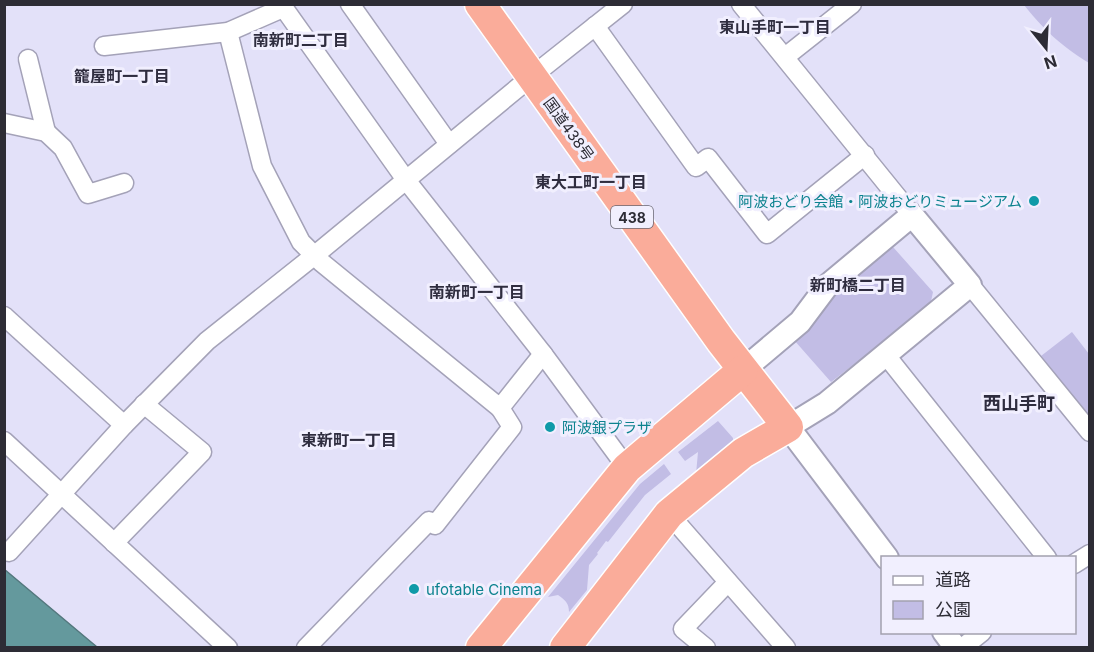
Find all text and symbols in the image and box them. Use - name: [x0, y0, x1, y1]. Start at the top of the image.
- district label: 東山手町一丁目: [719, 17, 831, 37]
- north arrow: [1016, 18, 1076, 78]
- district label: 南新町二丁目: [253, 30, 349, 50]
- text: N: [1042, 51, 1060, 74]
- district label: 籠屋町一丁目: [74, 66, 170, 86]
- street label: 国道438号: [540, 94, 598, 164]
- district label: 東大工町一丁目: [535, 172, 647, 192]
- place label: 阿波おどり会館・阿波おどりミュージアム: [738, 192, 1022, 211]
- marker: 阿波おどり会館・阿波おどりミュージアム: [1027, 194, 1041, 208]
- road number: 438: [611, 206, 653, 228]
- district label: 新町橋二丁目: [810, 275, 906, 295]
- district label: 南新町一丁目: [429, 282, 525, 302]
- district label: 西山手町: [983, 393, 1055, 414]
- place label: 阿波銀プラザ: [562, 418, 652, 437]
- marker: 阿波銀プラザ: [543, 420, 557, 434]
- district label: 東新町一丁目: [301, 430, 397, 450]
- legend: [881, 556, 1076, 634]
- text: 道路: [935, 569, 971, 590]
- place label: ufotable Cinema: [426, 580, 542, 599]
- marker: ufotable Cinema: [407, 582, 421, 596]
- text: 公園: [935, 599, 971, 620]

